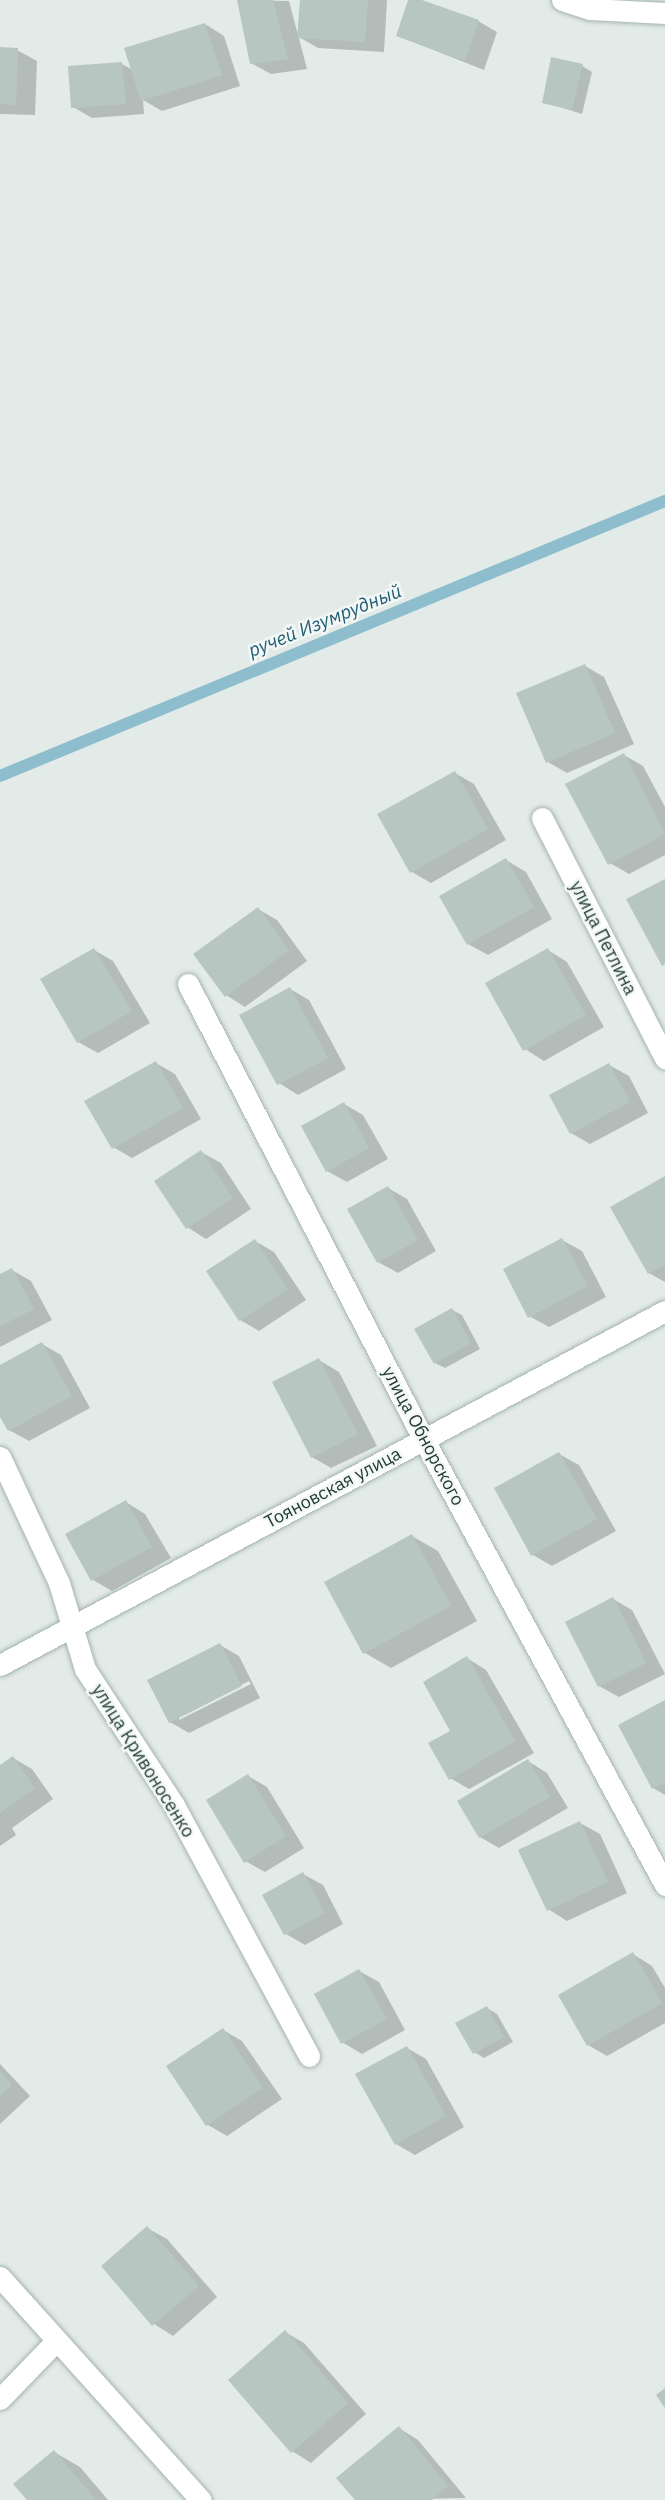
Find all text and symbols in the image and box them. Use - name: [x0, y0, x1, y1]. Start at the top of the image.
- water label: ручей Изумрудный: [245, 580, 405, 662]
- street label: улица Петлина: [565, 877, 641, 999]
- street label: улица Обнорского: [377, 1363, 469, 1509]
- street label: Тояновская улица: [261, 1443, 405, 1533]
- street label: улица Кривоносенко: [87, 1680, 199, 1842]

